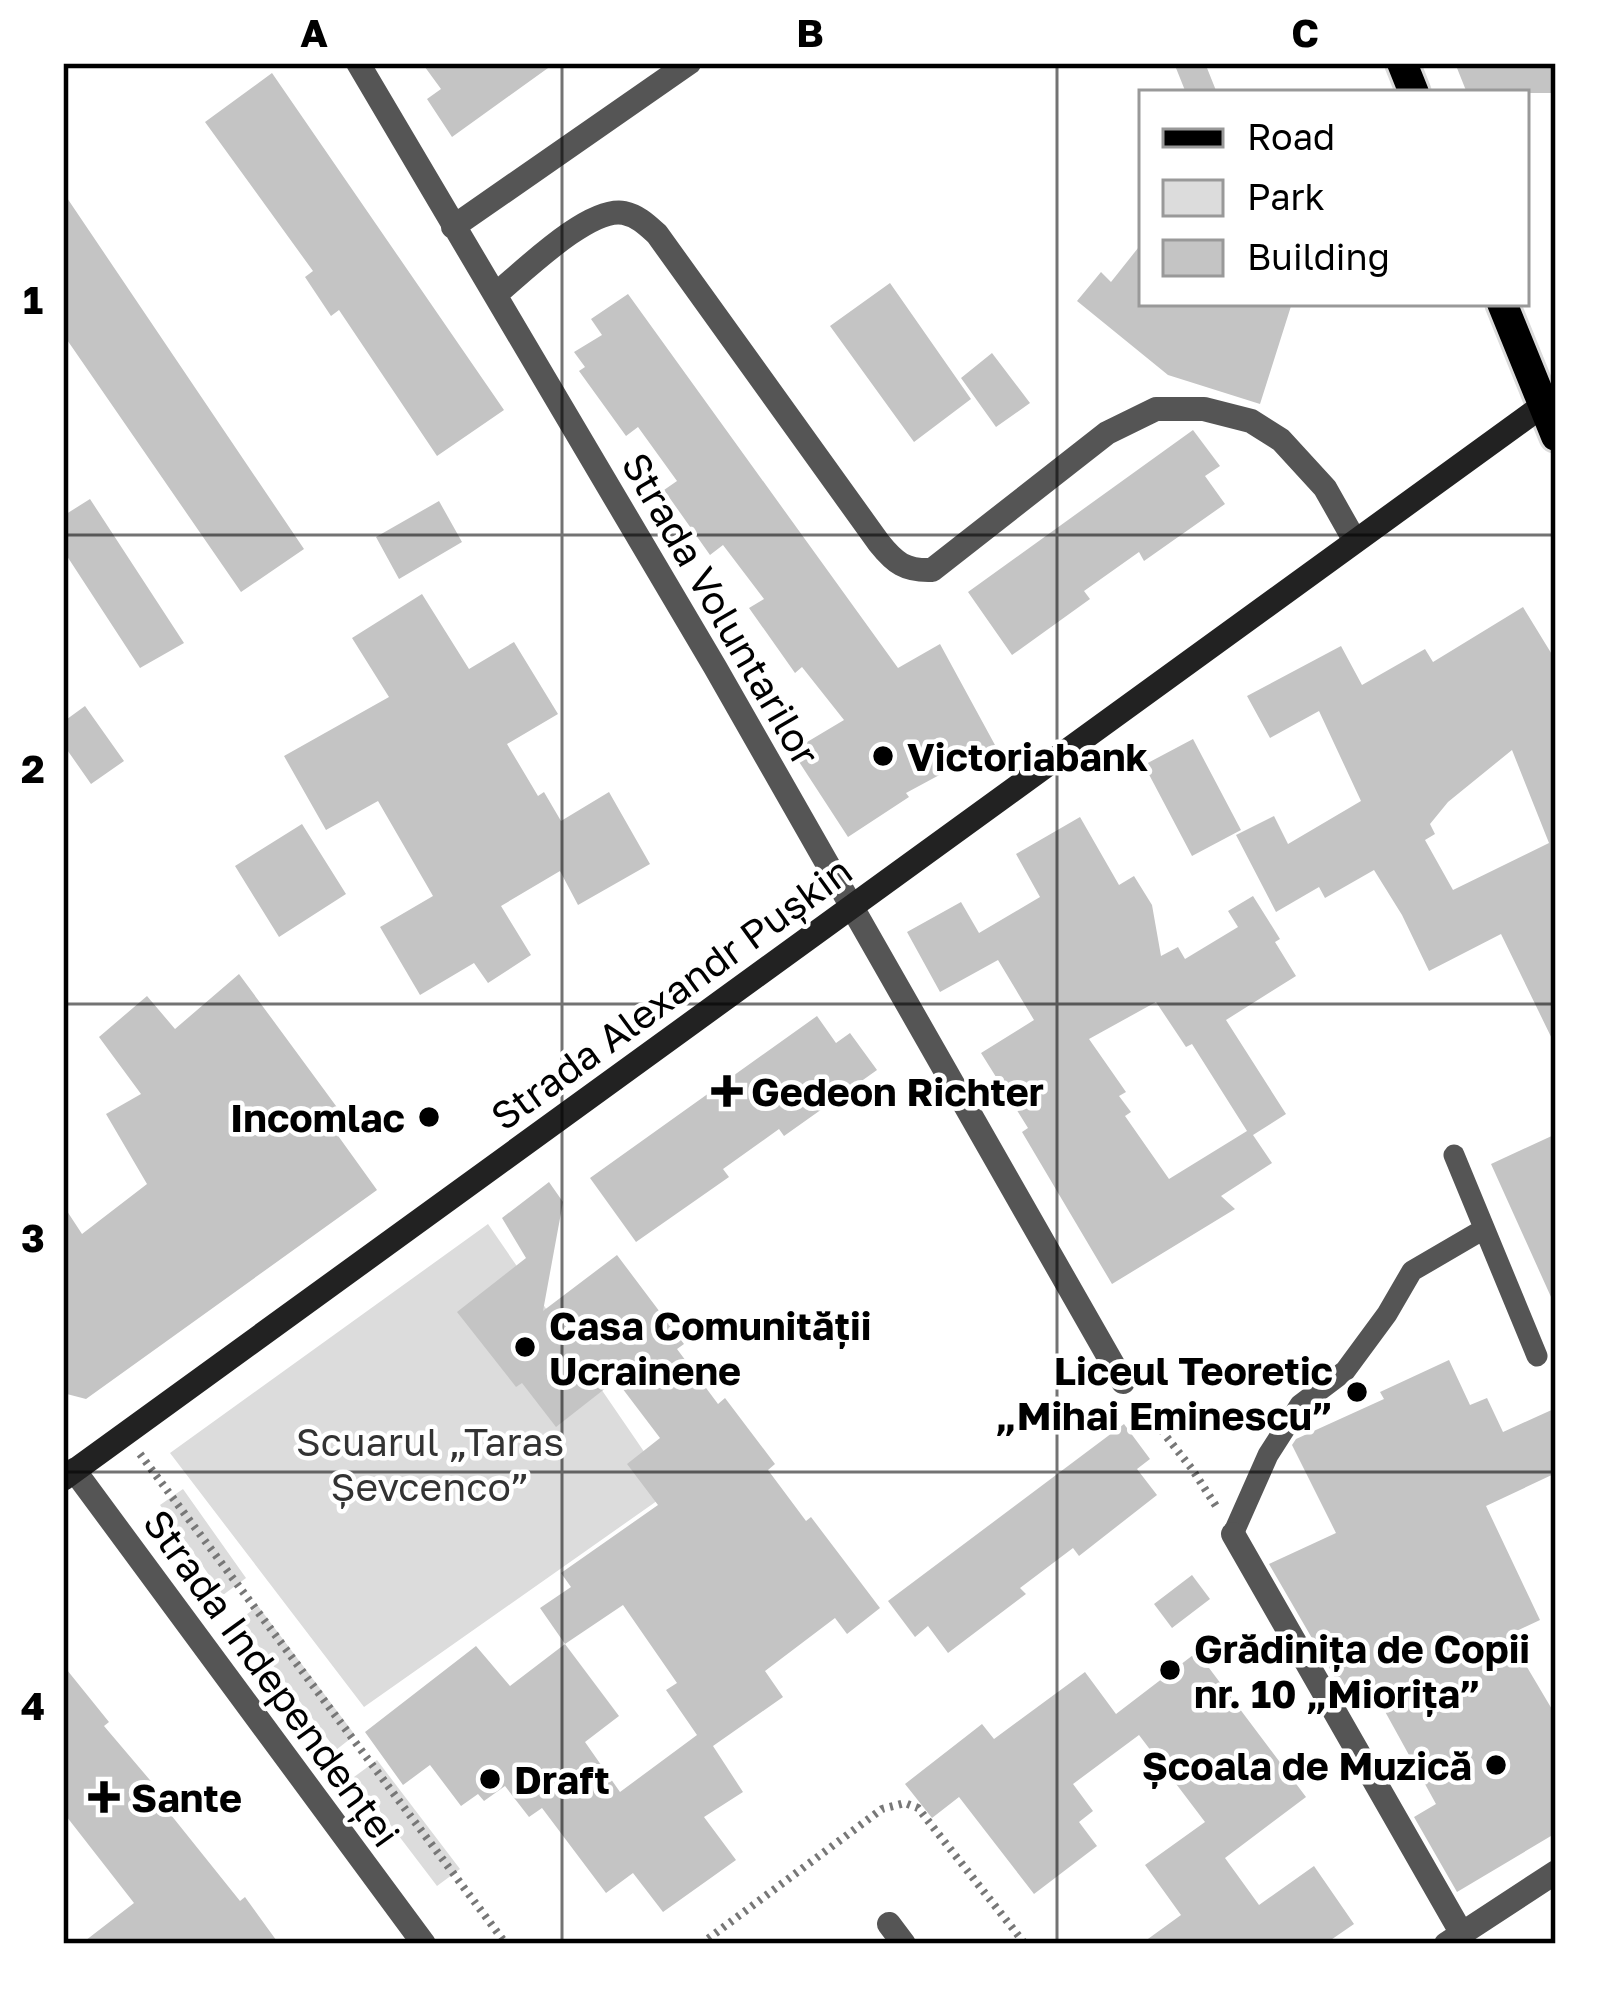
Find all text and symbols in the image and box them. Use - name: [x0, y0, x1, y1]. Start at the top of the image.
- text: A: [300, 9, 328, 56]
- text: B: [796, 9, 824, 56]
- text: C: [1291, 9, 1319, 56]
- legend: [1139, 90, 1529, 306]
- text: Road: [1247, 115, 1335, 158]
- text: Park: [1247, 175, 1325, 218]
- text: Building: [1247, 235, 1390, 278]
- text: 1: [23, 276, 43, 323]
- street label: Strada Voluntarilor: [612, 444, 830, 774]
- place label: Victoriabank: [907, 733, 1149, 780]
- marker: Victoriabank: [870, 743, 896, 769]
- text: 2: [21, 745, 45, 792]
- street label: Strada Alexandr Pușkin: [482, 846, 860, 1140]
- place label: Gedeon Richter: [751, 1068, 1044, 1115]
- marker: Gedeon Richter: [714, 1078, 740, 1104]
- place label: Incomlac: [230, 1094, 405, 1141]
- marker: Incomlac: [416, 1104, 442, 1130]
- text: 3: [21, 1214, 45, 1261]
- place label: Casa Comunității Ucrainene: [549, 1302, 871, 1394]
- marker: Casa Comunității Ucrainene: [512, 1334, 538, 1360]
- place label: Liceul Teoretic „Mihai Eminescu”: [996, 1347, 1333, 1439]
- marker: Liceul Teoretic „Mihai Eminescu”: [1344, 1379, 1370, 1405]
- park label: Scuarul „Taras Șevcenco”: [296, 1418, 564, 1510]
- street label: Strada Independenței: [134, 1500, 410, 1856]
- place label: Grădinița de Copii nr. 10 „Miorița”: [1194, 1625, 1530, 1717]
- marker: Grădinița de Copii nr. 10 „Miorița”: [1157, 1657, 1183, 1683]
- text: 4: [21, 1682, 45, 1729]
- place label: Școala de Muzică: [1142, 1742, 1472, 1789]
- marker: Școala de Muzică: [1483, 1752, 1509, 1778]
- place label: Draft: [514, 1756, 610, 1803]
- marker: Draft: [477, 1766, 503, 1792]
- place label: Sante: [131, 1774, 242, 1821]
- marker: Sante: [88, 1781, 120, 1813]

